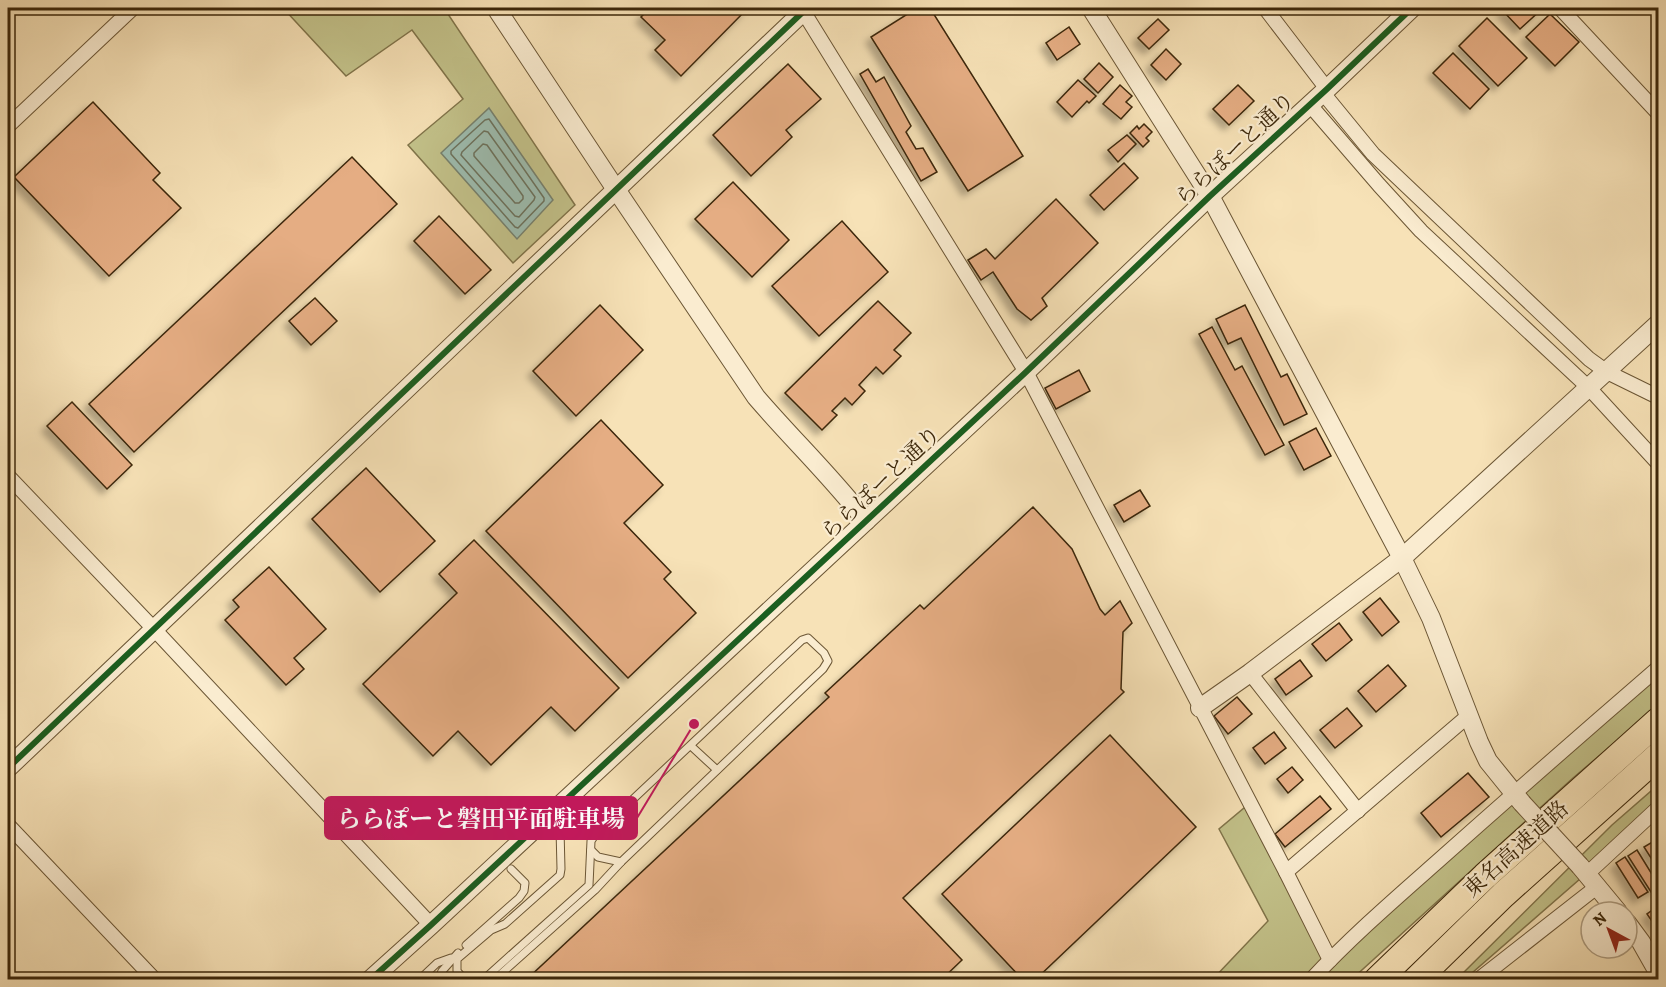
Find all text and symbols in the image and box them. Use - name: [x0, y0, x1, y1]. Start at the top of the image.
- street label: ららぽーと通り: [1168, 86, 1302, 212]
- street label: ららぽーと通り: [814, 420, 948, 546]
- street label: 東名高速道路: [1457, 794, 1575, 904]
- callout: ららぽーと磐田平面駐車場: [325, 797, 637, 839]
- text: ららぽーと磐田平面駐車場: [337, 803, 625, 835]
- north arrow: [1579, 900, 1639, 960]
- text: N: [1588, 907, 1612, 932]

